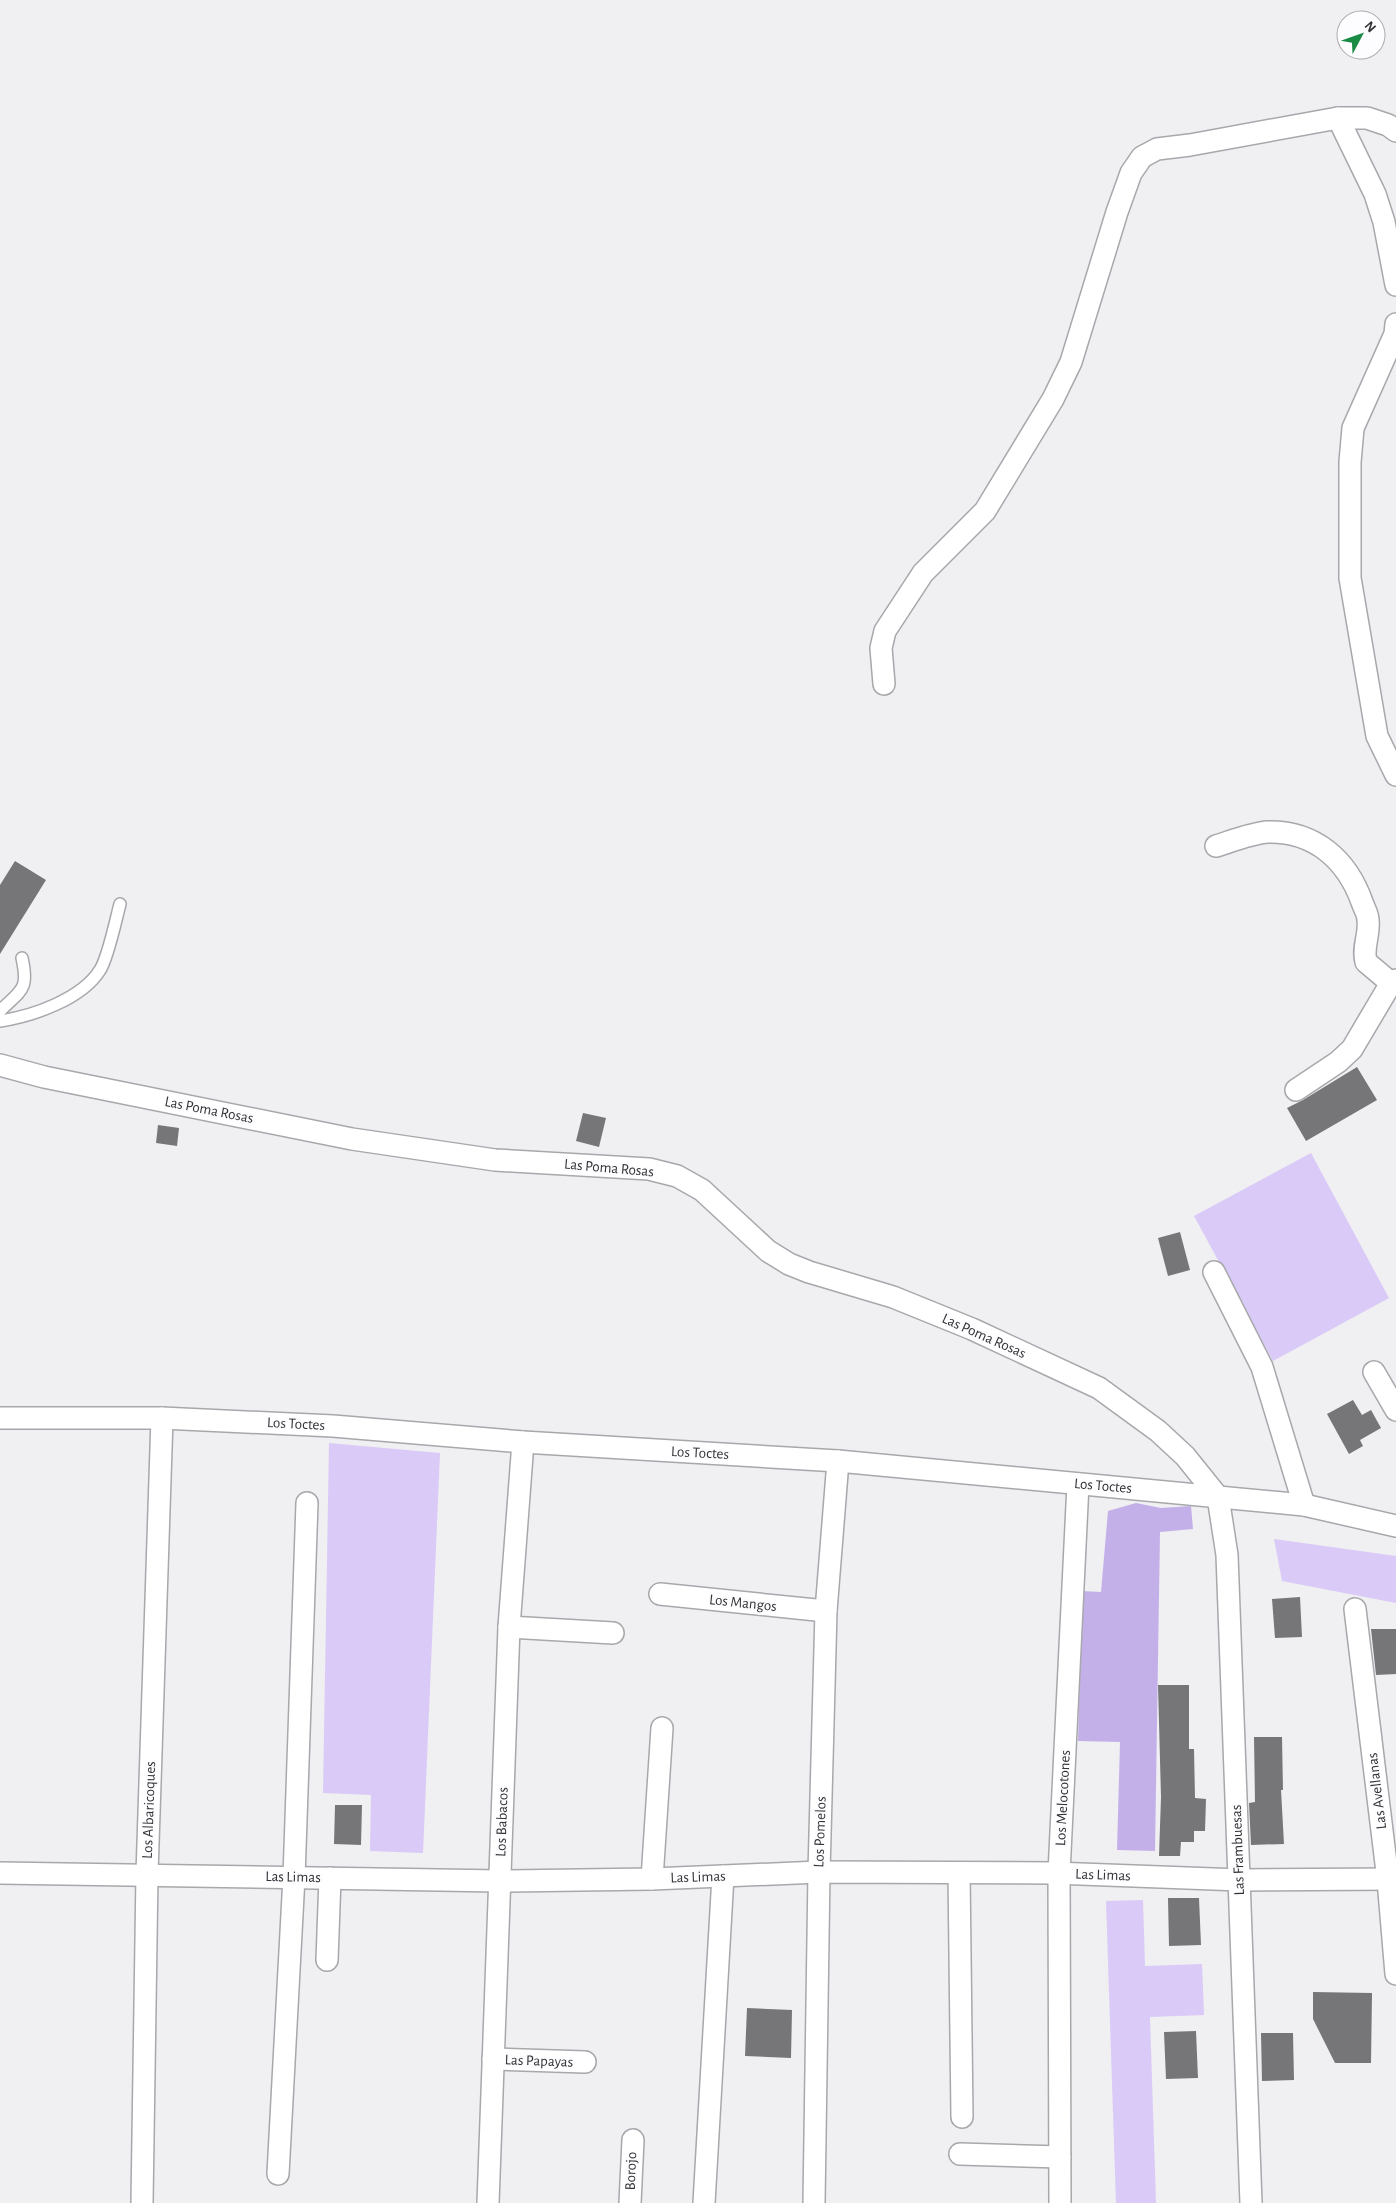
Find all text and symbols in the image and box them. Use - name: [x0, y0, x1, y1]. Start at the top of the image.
- north arrow: [1336, 10, 1386, 60]
- text: N: [1362, 19, 1379, 35]
- street label: Las Poma Rosas: [163, 1094, 255, 1126]
- street label: Las Poma Rosas: [563, 1157, 655, 1179]
- street label: Las Poma Rosas: [940, 1311, 1028, 1361]
- street label: Los Toctes: [267, 1415, 325, 1433]
- street label: Los Toctes: [671, 1444, 729, 1462]
- street label: Los Toctes: [1073, 1476, 1133, 1496]
- street label: Los Mangos: [708, 1592, 778, 1614]
- street label: Los Melocotones: [1053, 1750, 1073, 1846]
- street label: Las Avellanas: [1365, 1752, 1389, 1830]
- street label: Los Albaricoques: [140, 1761, 158, 1859]
- street label: Los Babacos: [493, 1787, 511, 1857]
- street label: Los Pomelos: [811, 1796, 829, 1868]
- street label: Las Frambuesas: [1229, 1804, 1247, 1896]
- street label: Las Limas: [1075, 1867, 1131, 1883]
- street label: Las Limas: [265, 1869, 321, 1885]
- street label: Las Limas: [670, 1869, 726, 1885]
- street label: Las Papayas: [504, 2052, 574, 2070]
- street label: Borojo: [623, 2151, 639, 2191]

